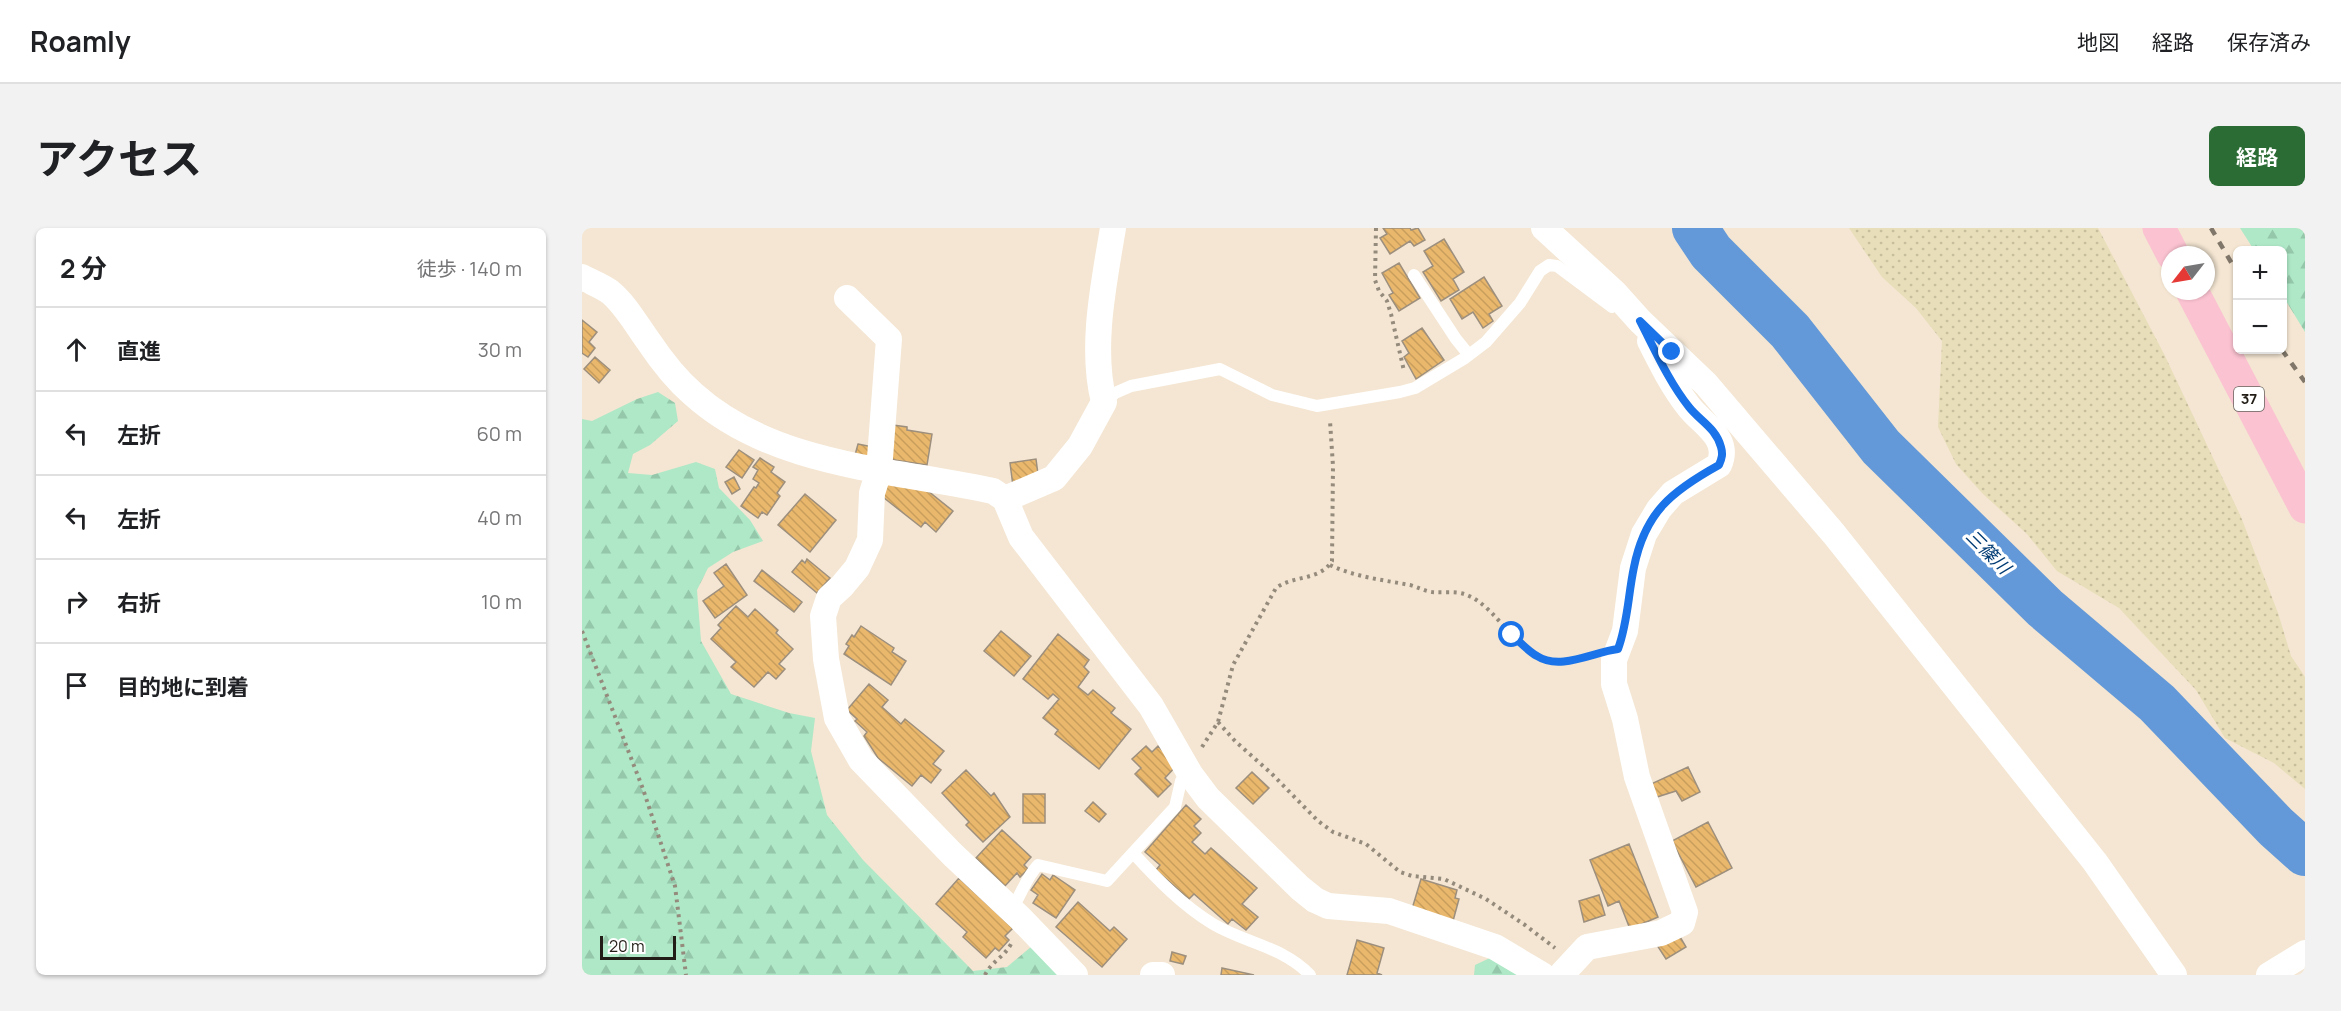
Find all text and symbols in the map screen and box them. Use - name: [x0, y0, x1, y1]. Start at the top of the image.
- text: Roamly: [30, 22, 131, 60]
- text: 地図: [2077, 28, 2119, 56]
- text: 経路: [2152, 28, 2194, 56]
- text: 保存済み: [2227, 28, 2311, 56]
- button: 経路: [2209, 126, 2305, 186]
- text: アクセス: [36, 129, 202, 187]
- north arrow: [2161, 246, 2215, 300]
- map controls: [2233, 246, 2287, 354]
- button: +: [2233, 246, 2287, 300]
- text: 2 分: [60, 250, 107, 286]
- text: 徒歩 · 140 m: [417, 255, 522, 282]
- button: −: [2233, 300, 2287, 354]
- icon: ahead: [60, 333, 93, 366]
- text: 直進: [117, 336, 161, 366]
- text: 30 m: [478, 336, 522, 363]
- route end: [1658, 338, 1684, 364]
- road number: 37: [2234, 387, 2264, 411]
- icon: left: [60, 417, 93, 450]
- text: 左折: [117, 420, 161, 450]
- text: 60 m: [476, 420, 522, 447]
- icon: left: [60, 501, 93, 534]
- text: 左折: [117, 504, 161, 534]
- text: 40 m: [477, 504, 522, 531]
- water label: 三篠川: [1961, 524, 2018, 580]
- icon: right: [60, 585, 93, 618]
- text: 右折: [117, 588, 161, 618]
- text: 10 m: [481, 588, 522, 615]
- route start: [1498, 621, 1524, 647]
- icon: arrive: [60, 669, 93, 702]
- text: 目的地に到着: [117, 672, 249, 702]
- scale bar: [600, 933, 676, 960]
- text: 20 m: [609, 935, 645, 957]

